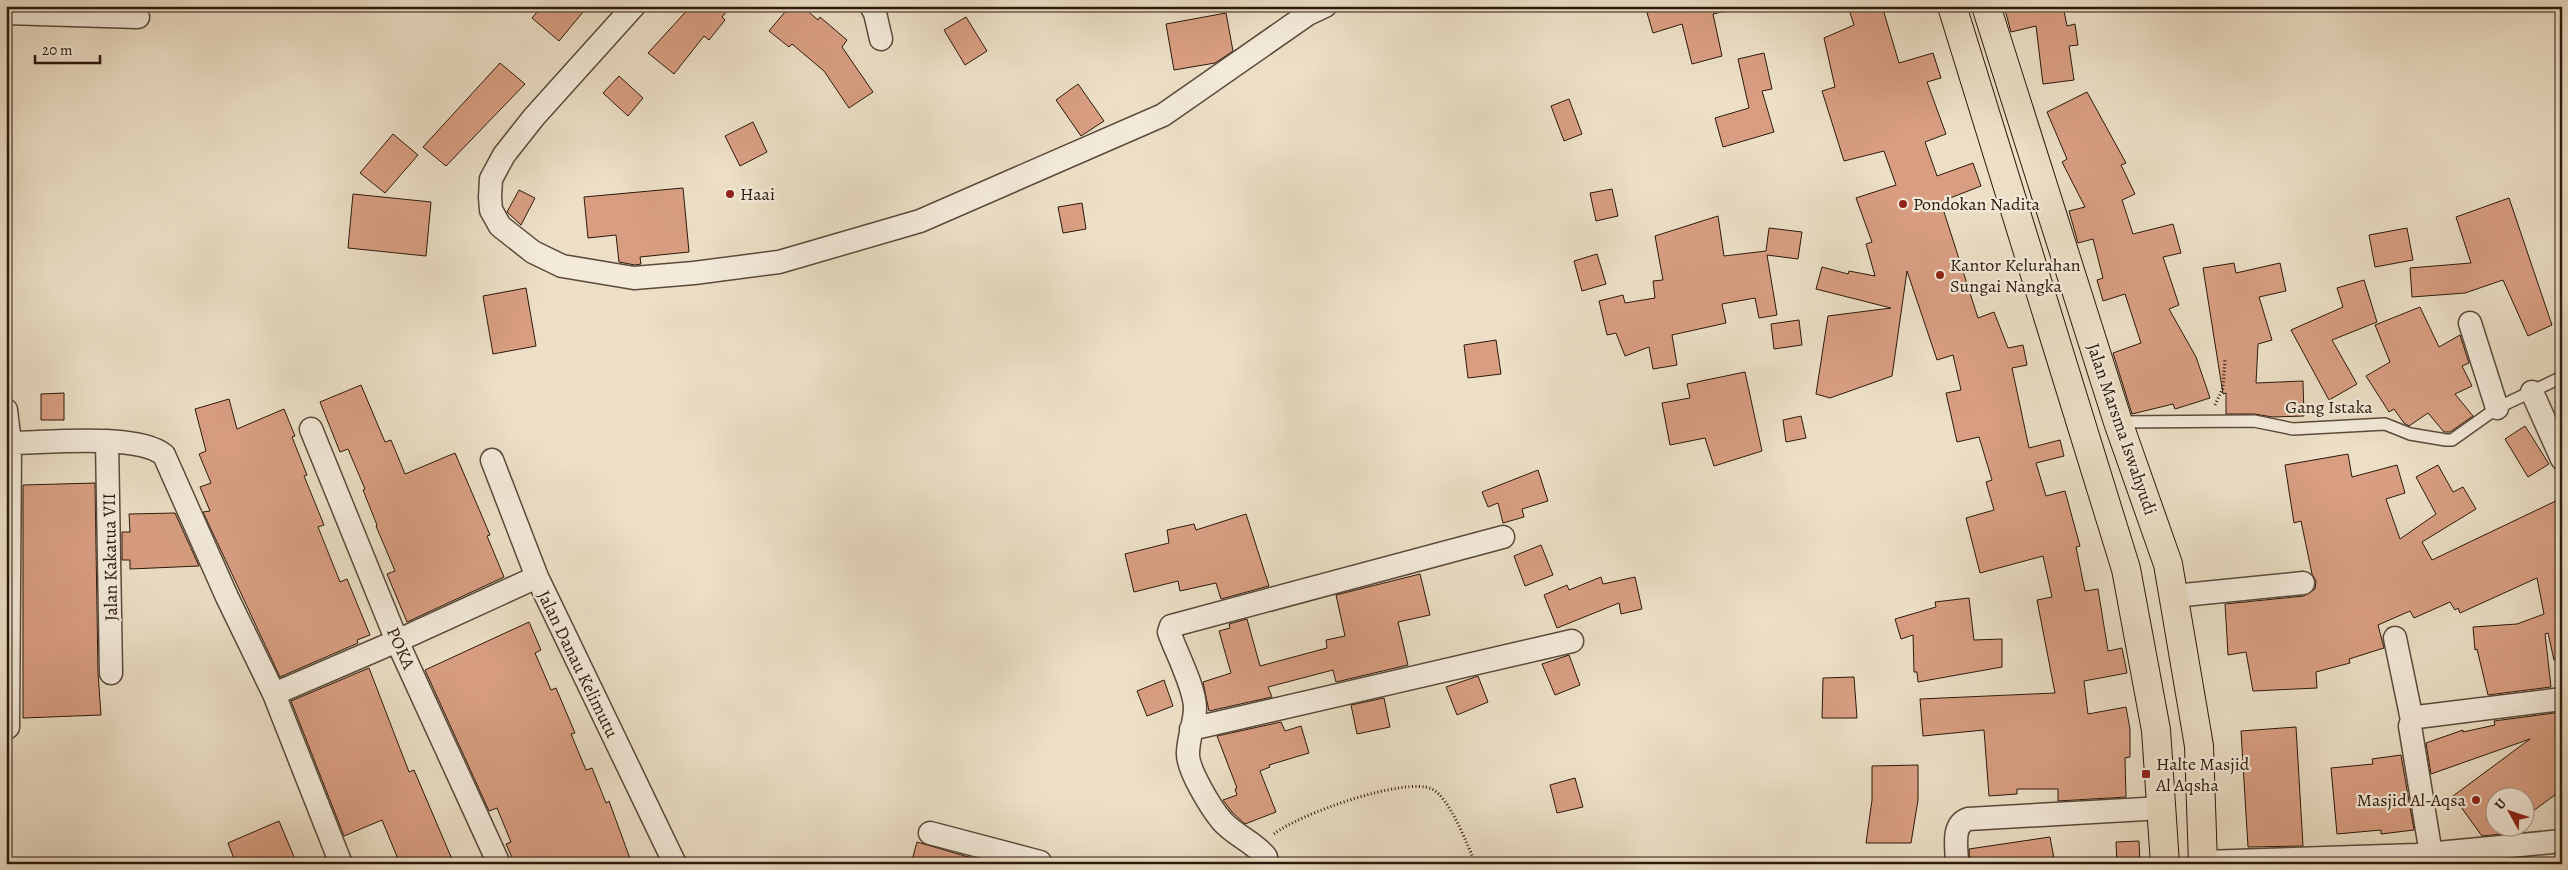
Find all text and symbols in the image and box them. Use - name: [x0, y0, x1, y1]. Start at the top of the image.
- scale bar: [35, 32, 100, 64]
- text: 20 m: [42, 40, 73, 60]
- place label: Haai: [740, 182, 775, 206]
- marker: Haai: [724, 188, 736, 200]
- place label: Pondokan Nadita: [1913, 192, 2041, 216]
- marker: Pondokan Nadita: [1897, 198, 1909, 210]
- place label: Kantor Kelurahan Sungai Nangka: [1950, 253, 2081, 298]
- marker: Kantor Kelurahan Sungai Nangka: [1934, 269, 1946, 281]
- street label: Jalan Marsma Iswahyudi: [2081, 340, 2163, 518]
- street label: Gang Istaka: [2285, 395, 2373, 419]
- street label: Jalan Kakatua VII: [97, 493, 123, 621]
- street label: Jalan Danau Kelimutu: [532, 586, 624, 742]
- street label: POKA: [381, 623, 421, 673]
- place label: Halte Masjid Al Aqsha: [2155, 752, 2250, 797]
- marker: Halte Masjid Al Aqsha: [2140, 768, 2152, 780]
- place label: Masjid Al-Aqsa: [2357, 788, 2467, 812]
- north arrow: [2486, 788, 2536, 838]
- marker: Masjid Al-Aqsa: [2470, 794, 2482, 806]
- text: U: [2490, 794, 2511, 814]

